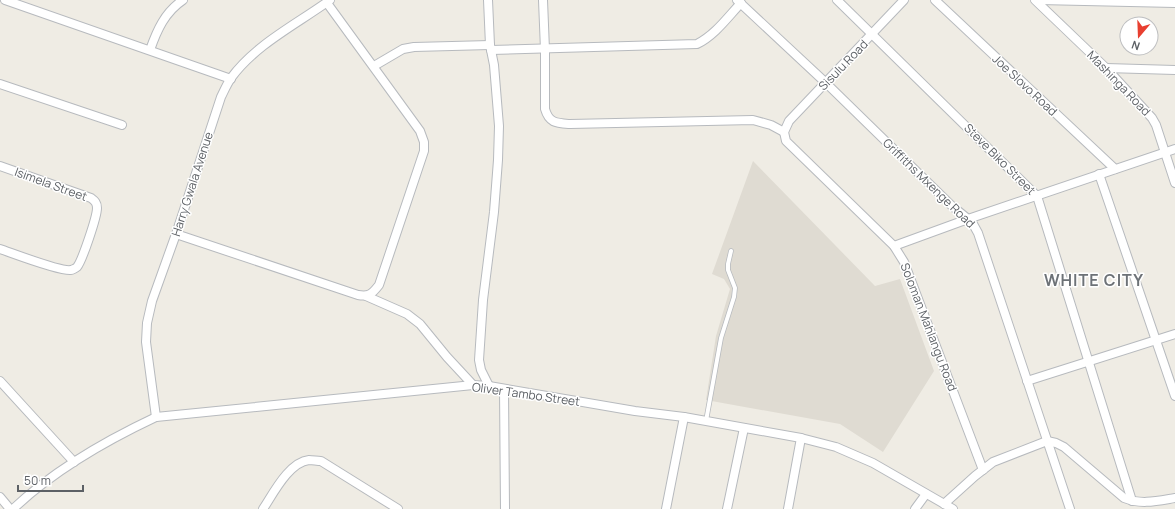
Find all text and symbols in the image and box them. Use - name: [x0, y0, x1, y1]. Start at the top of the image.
- north arrow: [1119, 16, 1159, 56]
- street label: Sisulu Road: [815, 36, 871, 94]
- text: N: [1129, 38, 1142, 54]
- street label: Mashinga Road: [1083, 47, 1155, 119]
- street label: Joe Slovo Road: [989, 51, 1061, 119]
- street label: Steve Biko Street: [960, 119, 1040, 199]
- street label: Harry Gwala Avenue: [167, 129, 217, 239]
- street label: Griffiths Mxenge Road: [879, 134, 979, 232]
- street label: Isimela Street: [12, 163, 90, 205]
- street label: Soloman Mahlangu Road: [897, 260, 961, 394]
- district label: WHITE CITY: [1044, 269, 1144, 291]
- street label: Oliver Tambo Street: [471, 378, 581, 410]
- scale bar: [18, 467, 83, 493]
- text: 50 m: [24, 472, 51, 489]

